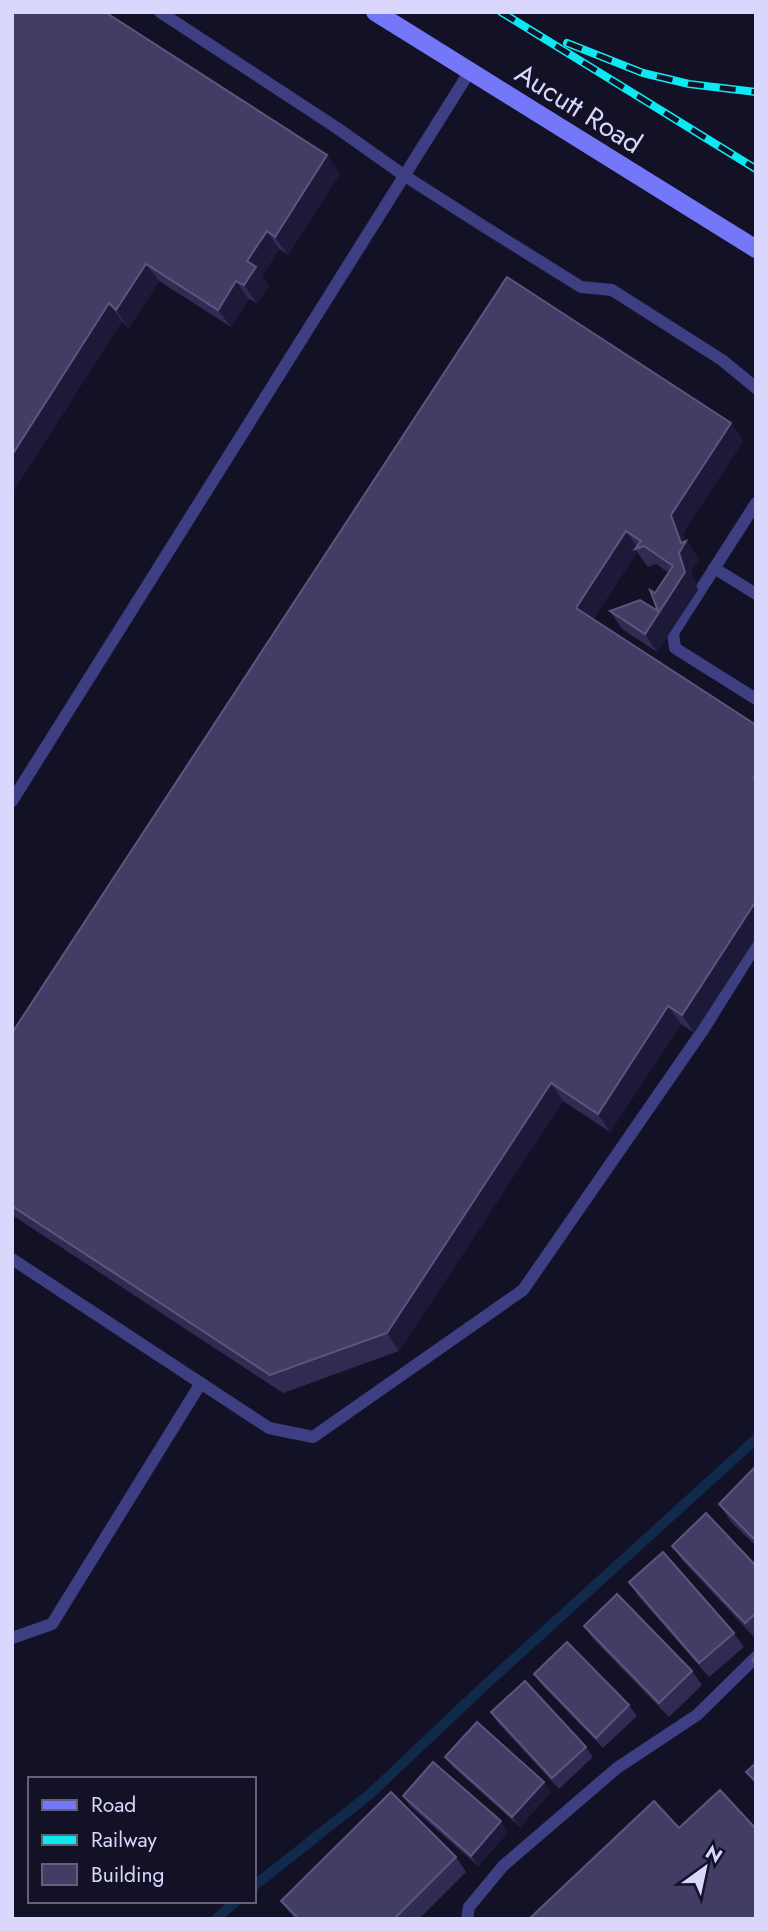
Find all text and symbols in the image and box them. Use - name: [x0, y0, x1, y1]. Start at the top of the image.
- street label: Aucutt Road: [507, 53, 650, 164]
- legend: [28, 1777, 256, 1903]
- text: Road: [91, 1790, 136, 1820]
- text: Railway: [91, 1825, 157, 1855]
- north arrow: [670, 1833, 740, 1903]
- text: N: [700, 1839, 728, 1870]
- text: Building: [91, 1860, 164, 1890]

